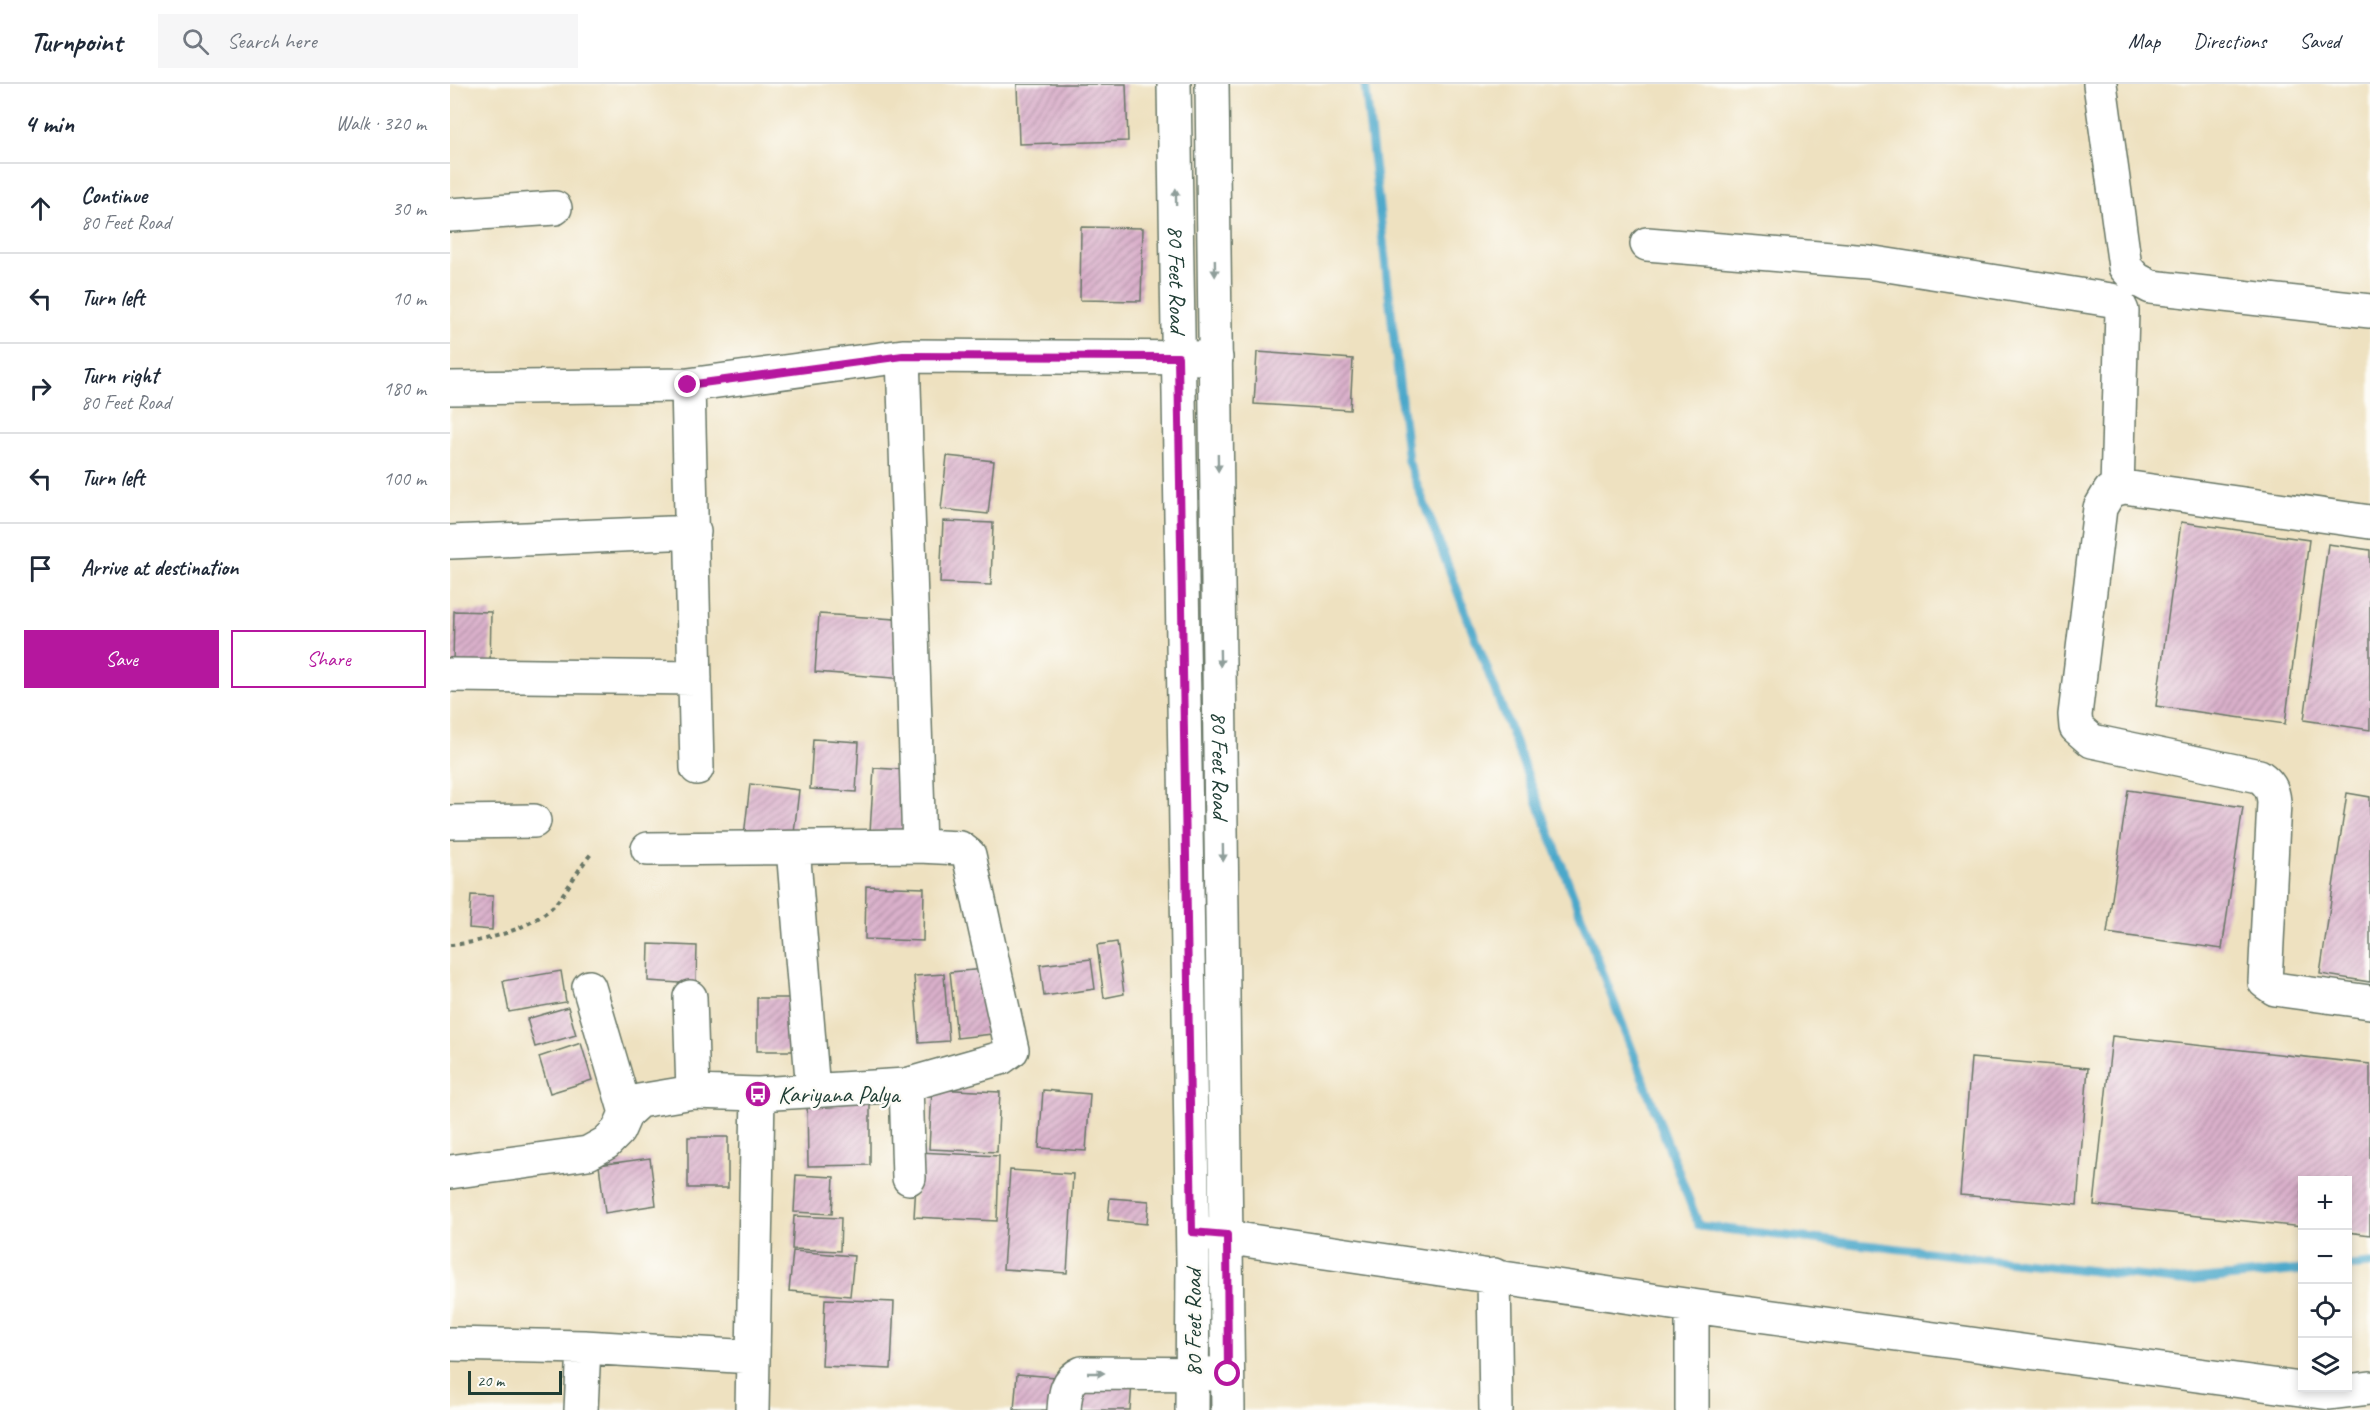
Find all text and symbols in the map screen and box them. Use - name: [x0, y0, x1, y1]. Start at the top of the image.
- search box: [158, 14, 578, 68]
- text: Turnpoint: [30, 24, 122, 59]
- icon: search: [179, 25, 212, 58]
- text: Search here: [227, 27, 317, 55]
- text: Map: [2128, 28, 2160, 54]
- text: Directions: [2193, 28, 2266, 54]
- text: Saved: [2299, 28, 2340, 54]
- text: 4 min: [24, 107, 74, 140]
- text: Walk · 320 m: [336, 111, 426, 136]
- text: Continue: [81, 182, 147, 210]
- one-way arrow: [1171, 187, 1180, 206]
- icon: ahead: [24, 192, 57, 225]
- text: 30 m: [392, 196, 426, 221]
- text: 80 Feet Road: [81, 210, 171, 235]
- street label: 80 Feet Road: [1161, 225, 1193, 337]
- one-way arrow: [1210, 259, 1220, 278]
- icon: left: [24, 282, 57, 315]
- text: Turn left: [81, 284, 145, 312]
- text: 10 m: [392, 286, 426, 311]
- text: Turn right: [81, 362, 158, 390]
- route end: [674, 371, 700, 397]
- icon: right: [24, 372, 57, 405]
- text: 180 m: [383, 376, 426, 401]
- text: 80 Feet Road: [81, 390, 171, 415]
- one-way arrow: [1213, 454, 1223, 473]
- icon: left: [24, 462, 57, 495]
- text: Turn left: [81, 464, 145, 492]
- text: 100 m: [383, 466, 426, 491]
- icon: arrive: [24, 552, 57, 585]
- text: Arrive at destination: [81, 554, 238, 582]
- button: Save: [24, 630, 219, 688]
- button: Share: [231, 630, 426, 688]
- one-way arrow: [1215, 649, 1225, 668]
- street label: 80 Feet Road: [1205, 711, 1236, 823]
- one-way arrow: [1218, 844, 1227, 863]
- bus stop icon: Kariyana Palya: [743, 1079, 773, 1109]
- place label: Kariyana Palya: [778, 1079, 902, 1109]
- map controls: [2298, 1176, 2352, 1392]
- button: +: [2298, 1176, 2352, 1230]
- button: −: [2298, 1230, 2352, 1284]
- street label: 80 Feet Road: [1178, 1266, 1208, 1377]
- button: locate: [2298, 1284, 2352, 1338]
- button: layers: [2298, 1338, 2352, 1392]
- route start: [1214, 1360, 1240, 1386]
- scale bar: [468, 1368, 562, 1396]
- one-way arrow: [1086, 1368, 1105, 1378]
- text: 20 m: [477, 1371, 504, 1391]

